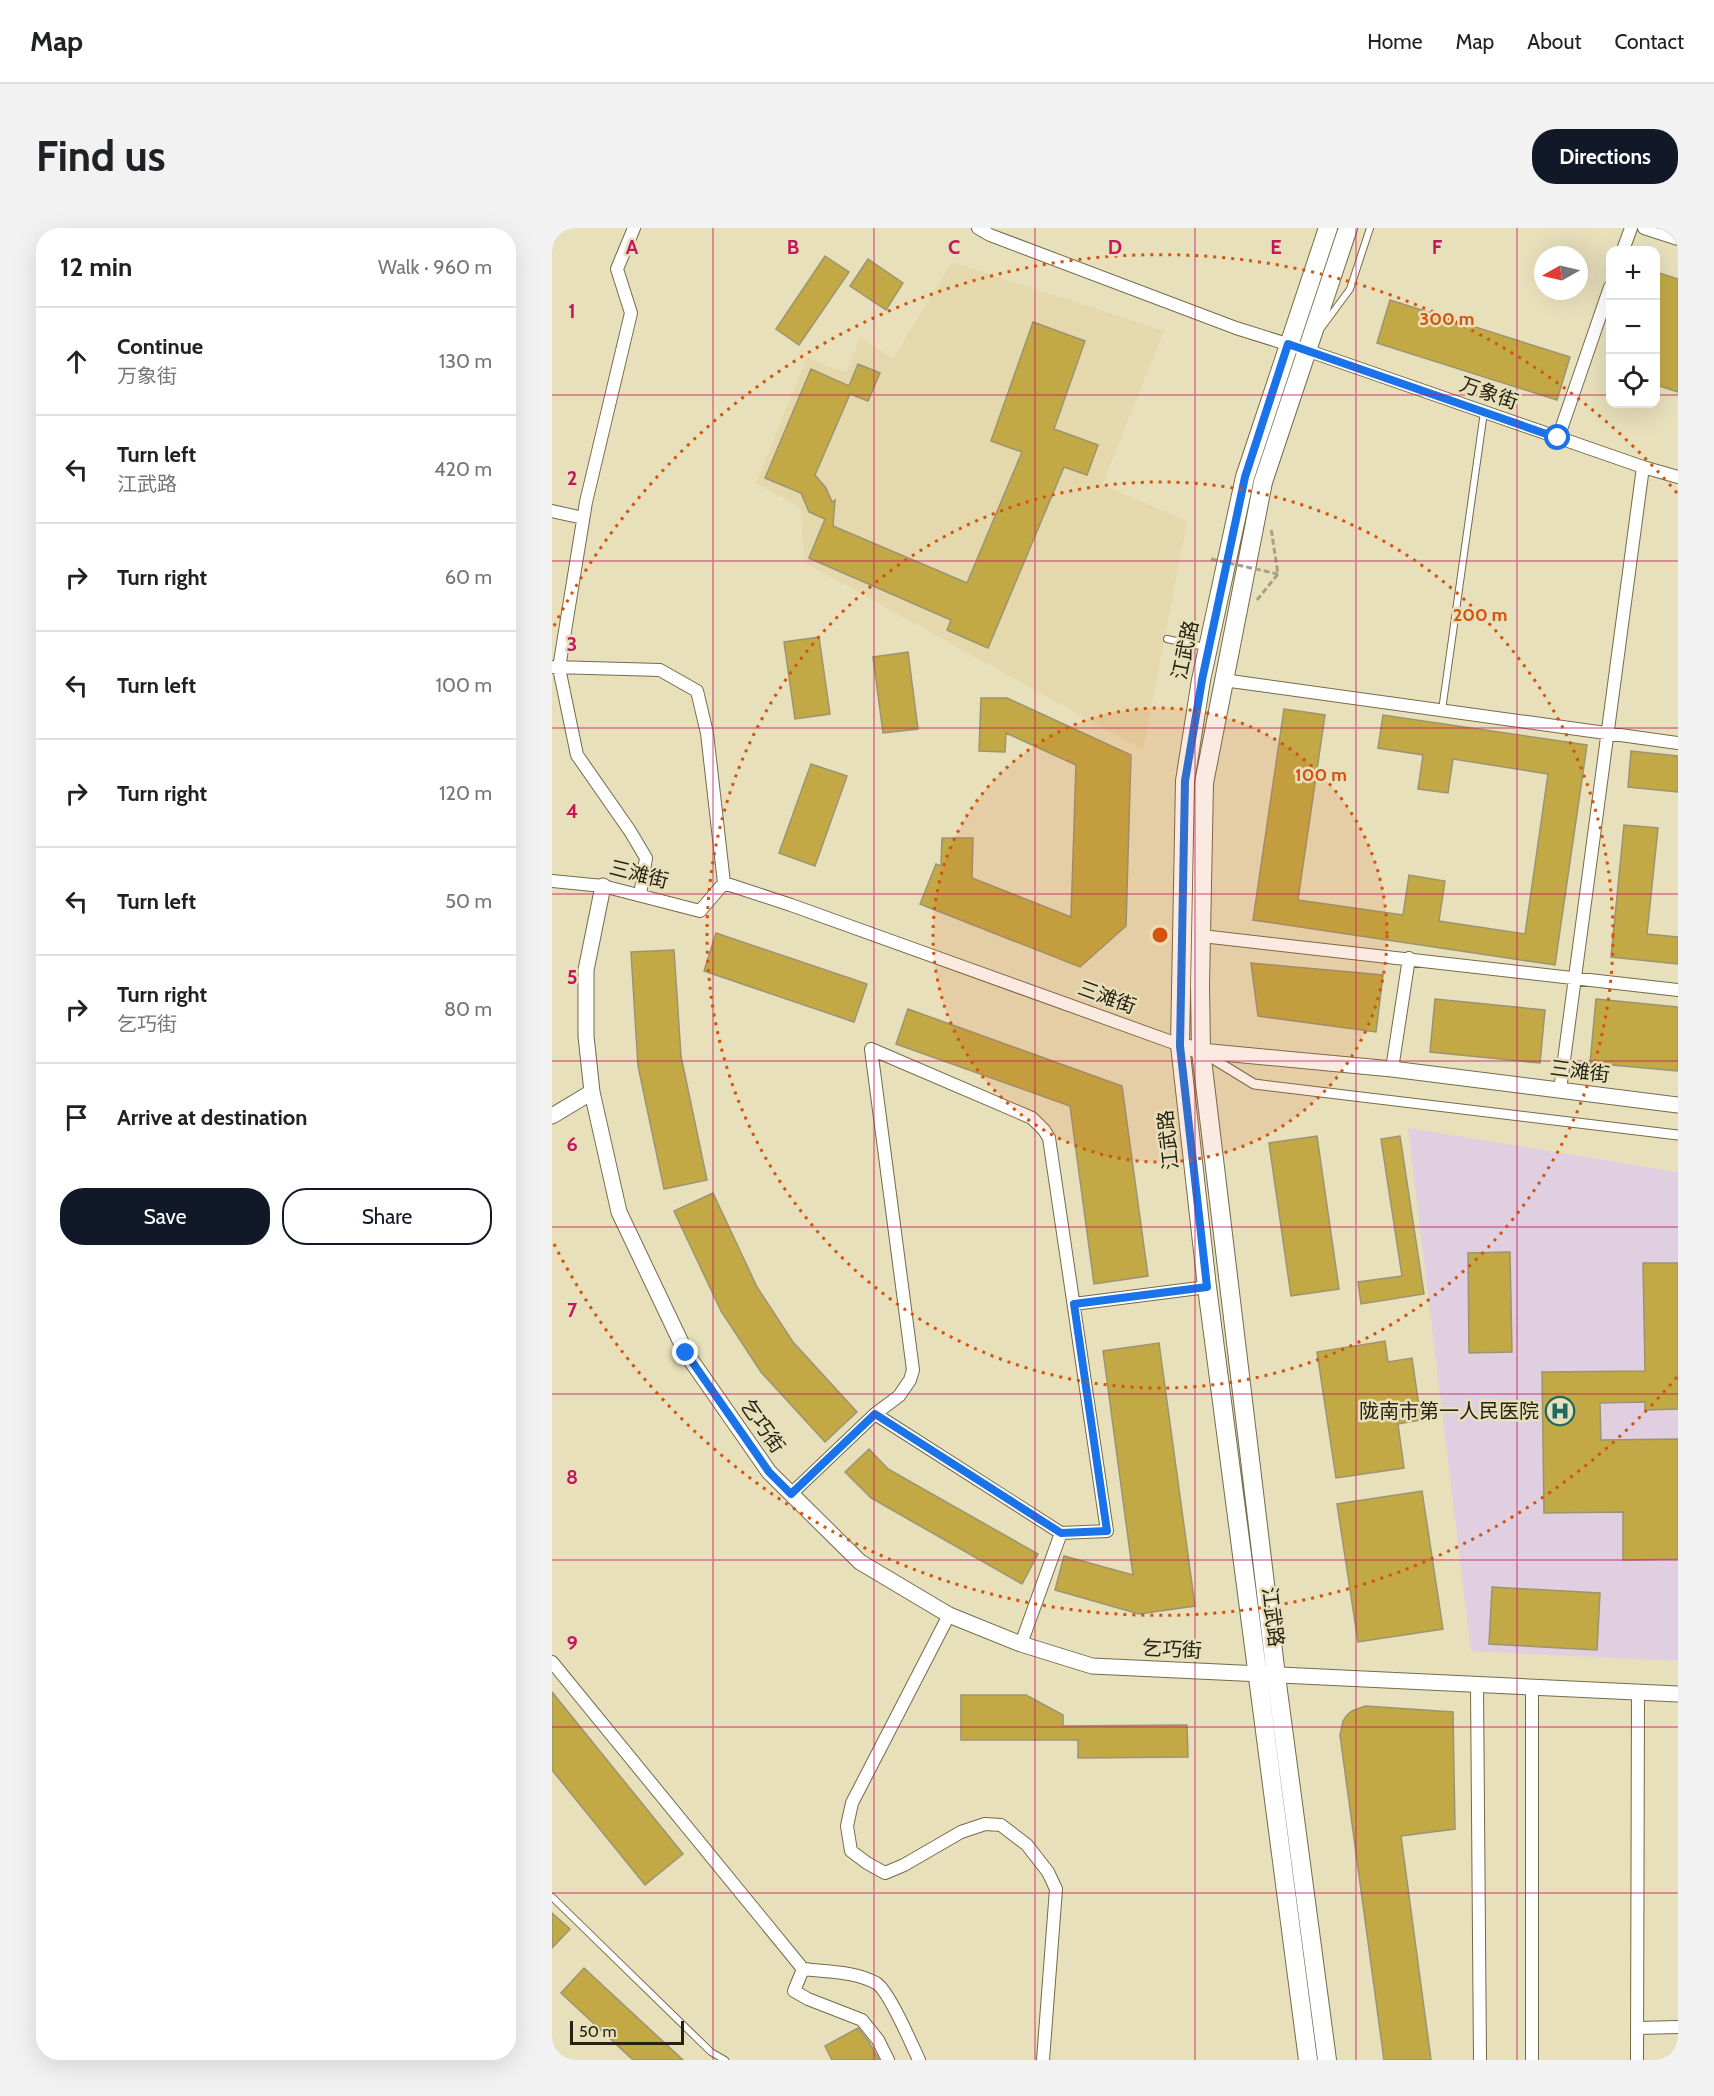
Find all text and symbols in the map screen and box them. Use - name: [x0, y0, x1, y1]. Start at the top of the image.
- text: Map: [30, 24, 83, 58]
- text: Home: [1367, 29, 1423, 54]
- text: Map: [1456, 29, 1494, 54]
- text: About: [1527, 29, 1581, 54]
- text: Contact: [1614, 29, 1684, 54]
- button: Directions: [1532, 129, 1678, 184]
- text: Find us: [36, 130, 165, 182]
- text: A: [626, 235, 639, 259]
- text: B: [787, 235, 799, 259]
- text: C: [948, 235, 960, 259]
- text: D: [1108, 235, 1122, 259]
- text: E: [1270, 235, 1282, 259]
- text: F: [1432, 235, 1443, 259]
- north arrow: [1534, 246, 1588, 300]
- map controls: [1606, 246, 1660, 408]
- button: +: [1606, 246, 1660, 300]
- text: 12 min: [60, 251, 132, 283]
- text: Walk · 960 m: [378, 255, 492, 279]
- text: 1: [568, 299, 576, 323]
- button: −: [1606, 300, 1660, 354]
- text: 300 m: [1420, 308, 1474, 330]
- text: Continue: [117, 333, 203, 360]
- icon: ahead: [60, 345, 93, 378]
- text: 130 m: [439, 349, 492, 373]
- button: locate: [1606, 354, 1660, 408]
- text: 万象街: [117, 364, 177, 388]
- street label: 万象街: [1457, 372, 1521, 414]
- route start: [1544, 424, 1570, 450]
- text: Turn left: [117, 441, 196, 468]
- icon: left: [60, 453, 93, 486]
- text: 420 m: [434, 457, 492, 481]
- text: 2: [567, 466, 577, 490]
- text: 江武路: [117, 472, 177, 496]
- icon: right: [60, 561, 93, 594]
- text: Turn right: [117, 564, 207, 591]
- text: 60 m: [445, 565, 492, 589]
- text: 200 m: [1453, 604, 1507, 626]
- street label: 江武路: [1167, 618, 1203, 682]
- text: 3: [567, 632, 577, 656]
- icon: left: [60, 669, 93, 702]
- text: Turn left: [117, 672, 196, 699]
- text: 100 m: [436, 673, 492, 697]
- text: 100 m: [1295, 764, 1347, 786]
- icon: right: [60, 777, 93, 810]
- text: Turn right: [117, 780, 207, 807]
- text: 120 m: [439, 781, 492, 805]
- text: 4: [566, 799, 578, 823]
- street label: 三滩街: [607, 855, 671, 893]
- icon: left: [60, 885, 93, 918]
- text: Turn left: [117, 888, 196, 915]
- text: 50 m: [445, 889, 492, 913]
- centre of rings: [1150, 925, 1170, 945]
- text: 5: [567, 965, 577, 989]
- street label: 三滩街: [1075, 975, 1139, 1019]
- text: Turn right: [117, 981, 207, 1008]
- icon: right: [60, 993, 93, 1026]
- text: 80 m: [444, 997, 492, 1021]
- text: 乞巧街: [117, 1012, 177, 1036]
- street label: 三滩街: [1549, 1055, 1611, 1087]
- icon: arrive: [60, 1101, 93, 1134]
- text: Arrive at destination: [117, 1104, 307, 1131]
- street label: 江武路: [1153, 1109, 1183, 1171]
- text: 6: [566, 1132, 578, 1156]
- button: Save: [60, 1188, 270, 1245]
- button: Share: [282, 1188, 492, 1245]
- text: 7: [567, 1298, 578, 1322]
- route end: [672, 1339, 698, 1365]
- street label: 乞巧街: [736, 1395, 790, 1457]
- hospital icon: 陇南市第一人民医院: [1544, 1395, 1576, 1427]
- place label: 陇南市第一人民医院: [1359, 1399, 1539, 1423]
- text: 8: [566, 1465, 578, 1489]
- street label: 江武路: [1257, 1586, 1289, 1648]
- text: 9: [566, 1631, 578, 1655]
- street label: 乞巧街: [1141, 1635, 1203, 1663]
- scale bar: [570, 2018, 684, 2046]
- text: 50 m: [579, 2022, 616, 2041]

